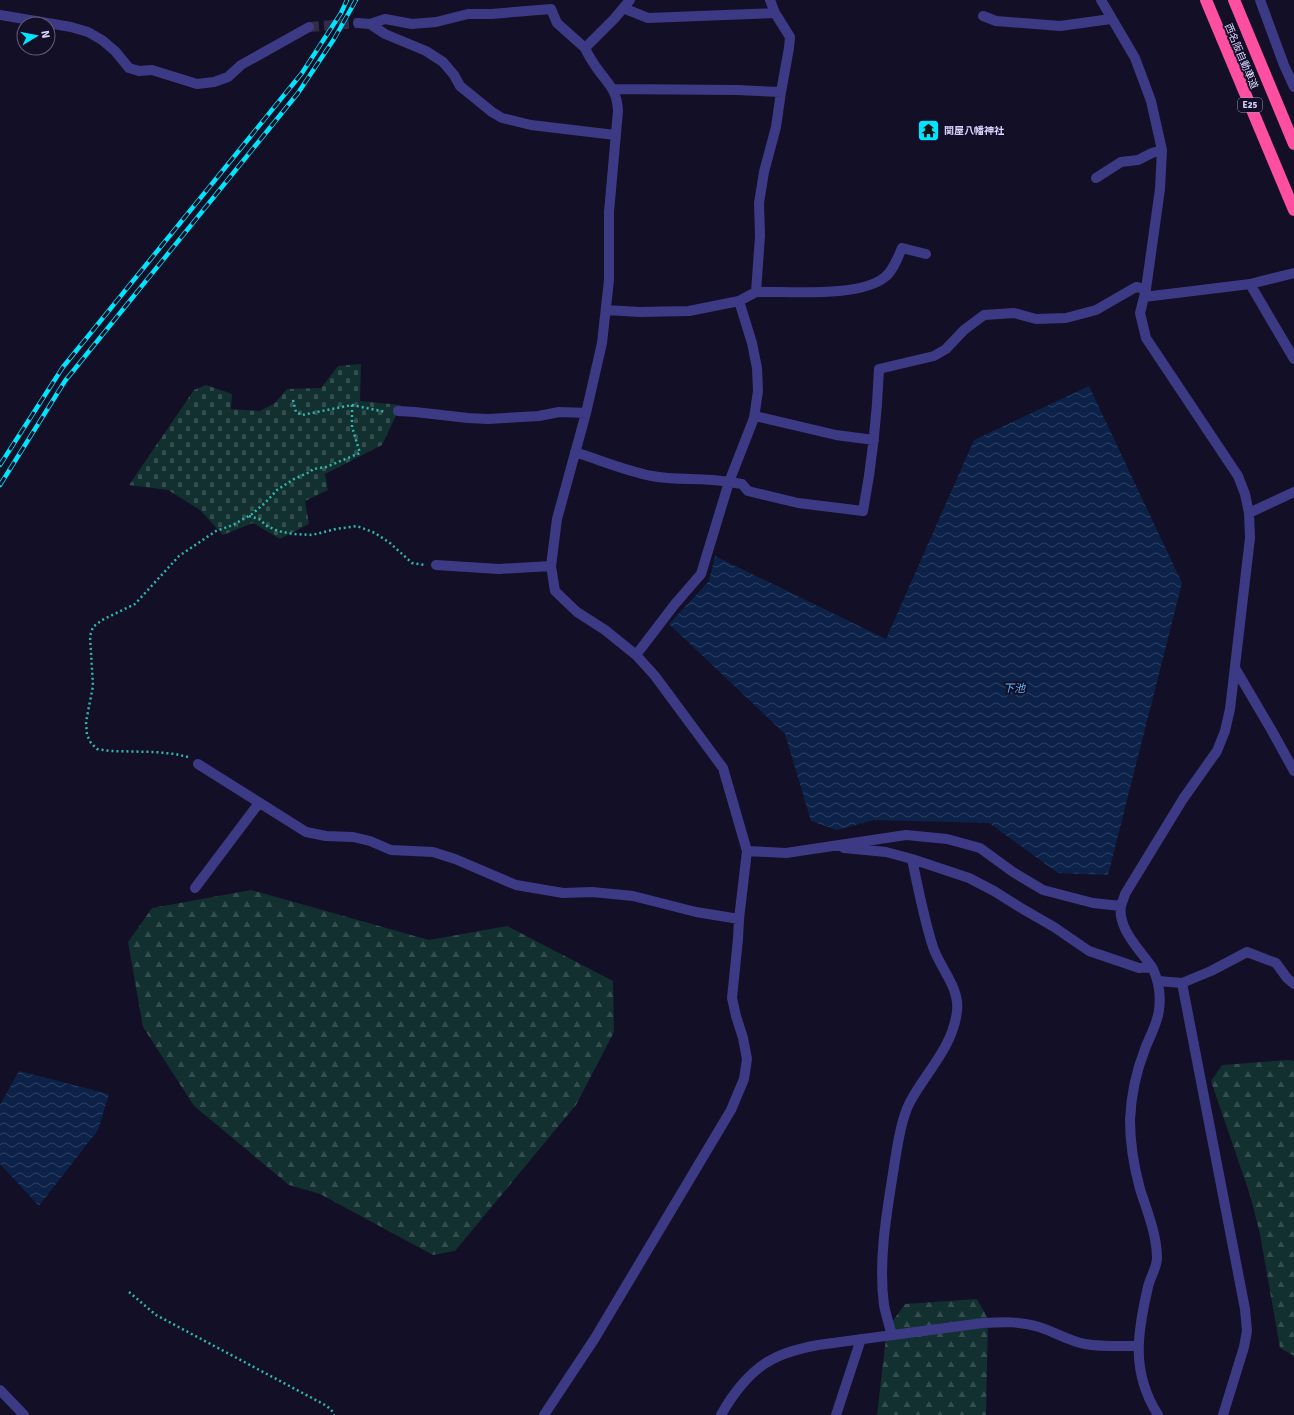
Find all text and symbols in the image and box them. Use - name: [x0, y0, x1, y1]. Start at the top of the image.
- north arrow: [16, 16, 56, 56]
- street label: 西名阪自動車道: [1222, 22, 1260, 91]
- text: N: [38, 29, 52, 39]
- road number: E25: [1238, 98, 1262, 112]
- temple icon: 関屋八幡神社: [916, 117, 942, 143]
- place label: 関屋八幡神社: [944, 125, 1005, 137]
- water label: 下池: [1003, 682, 1026, 695]

